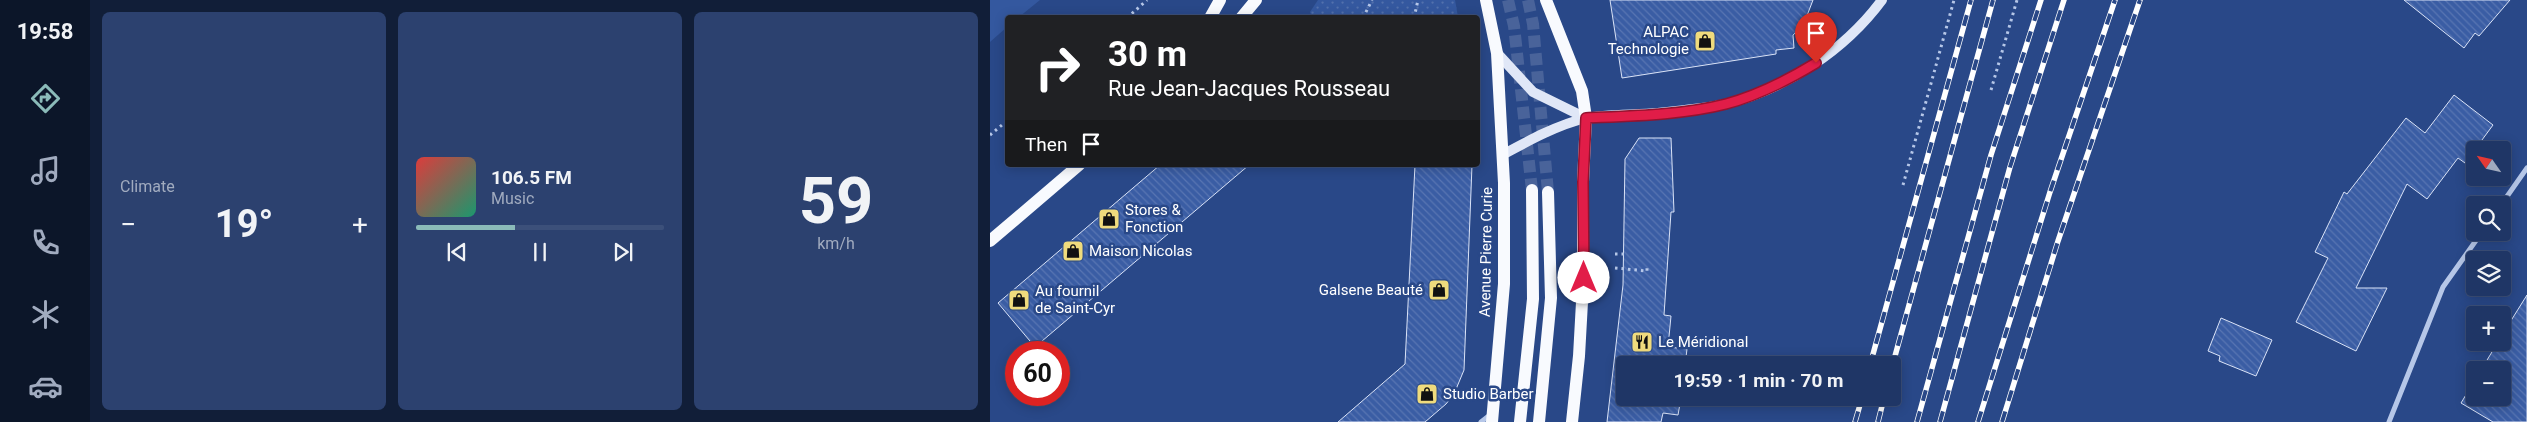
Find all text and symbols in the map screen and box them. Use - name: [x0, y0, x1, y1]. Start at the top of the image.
- pin: [1795, 12, 1837, 63]
- text: 19:58: [17, 19, 73, 44]
- icon: arrive: [1802, 19, 1830, 47]
- place label: ALPAC Technologie: [1608, 23, 1689, 58]
- shop icon: ALPAC Technologie: [1693, 29, 1717, 53]
- text: 30 m: [1108, 34, 1187, 75]
- icon: right: [1025, 35, 1090, 100]
- text: Rue Jean-Jacques Rousseau: [1108, 76, 1390, 101]
- icon: directions: [28, 81, 63, 116]
- icon: arrive: [1077, 130, 1105, 158]
- text: Then: [1025, 133, 1067, 156]
- north arrow: [2466, 141, 2511, 186]
- map controls: [2466, 141, 2511, 406]
- icon: music: [28, 153, 63, 188]
- text: 59: [799, 163, 873, 239]
- text: 106.5 FM: [491, 166, 572, 189]
- text: Climate: [120, 177, 175, 196]
- street label: Avenue Pierre Curie: [1476, 187, 1496, 317]
- text: Music: [491, 189, 534, 208]
- button: search: [2466, 196, 2511, 241]
- place label: Stores & Fonction: [1125, 201, 1183, 236]
- text: 19°: [215, 202, 273, 246]
- shop icon: Stores & Fonction: [1097, 207, 1121, 231]
- text: −: [120, 208, 136, 241]
- text: +: [352, 208, 368, 241]
- icon: phone: [28, 225, 63, 260]
- text: km/h: [817, 234, 855, 253]
- icon: previous: [443, 238, 471, 266]
- icon: pause: [526, 238, 554, 266]
- icon: next: [609, 238, 637, 266]
- shop icon: Maison Nicolas: [1061, 239, 1085, 263]
- place label: Maison Nicolas: [1089, 242, 1193, 260]
- position arrow: [1557, 251, 1609, 303]
- button: layers: [2466, 251, 2511, 296]
- shop icon: Galsene Beauté: [1427, 278, 1451, 302]
- place label: Galsene Beauté: [1319, 281, 1423, 299]
- place label: Au fournil de Saint-Cyr: [1035, 282, 1115, 317]
- shop icon: Au fournil de Saint-Cyr: [1007, 288, 1031, 312]
- icon: climate: [28, 297, 63, 332]
- button: +: [2466, 306, 2511, 351]
- restaurant icon: Le Méridional: [1630, 330, 1654, 354]
- place label: Le Méridional: [1658, 333, 1748, 351]
- speed limit sign: 60: [1005, 341, 1070, 406]
- button: −: [2466, 361, 2511, 406]
- icon: car: [28, 369, 63, 404]
- text: 19:59 · 1 min · 70 m: [1673, 369, 1844, 392]
- shop icon: Studio Barber: [1415, 382, 1439, 406]
- place label: Studio Barber: [1443, 385, 1534, 403]

